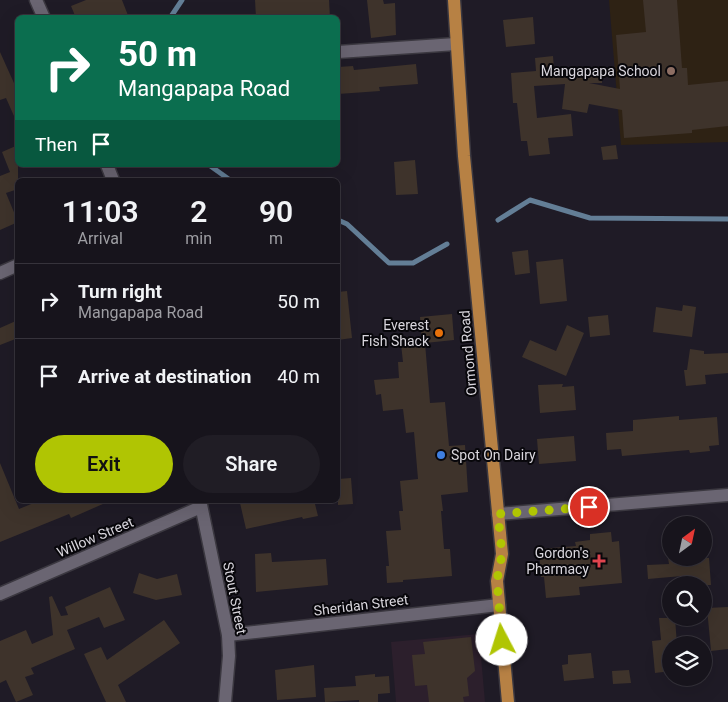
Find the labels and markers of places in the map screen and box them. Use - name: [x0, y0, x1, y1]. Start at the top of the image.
- place label: Mangapapa School: [541, 63, 661, 79]
- marker: Mangapapa School: [665, 65, 677, 77]
- place label: Everest Fish Shack: [361, 317, 430, 349]
- marker: Everest Fish Shack: [433, 327, 445, 339]
- place label: Spot On Dairy: [451, 447, 536, 463]
- marker: Spot On Dairy: [435, 449, 447, 461]
- pin: [568, 486, 610, 528]
- place label: Gordon's Pharmacy: [526, 545, 589, 577]
- marker: Gordon's Pharmacy: [593, 555, 605, 567]

